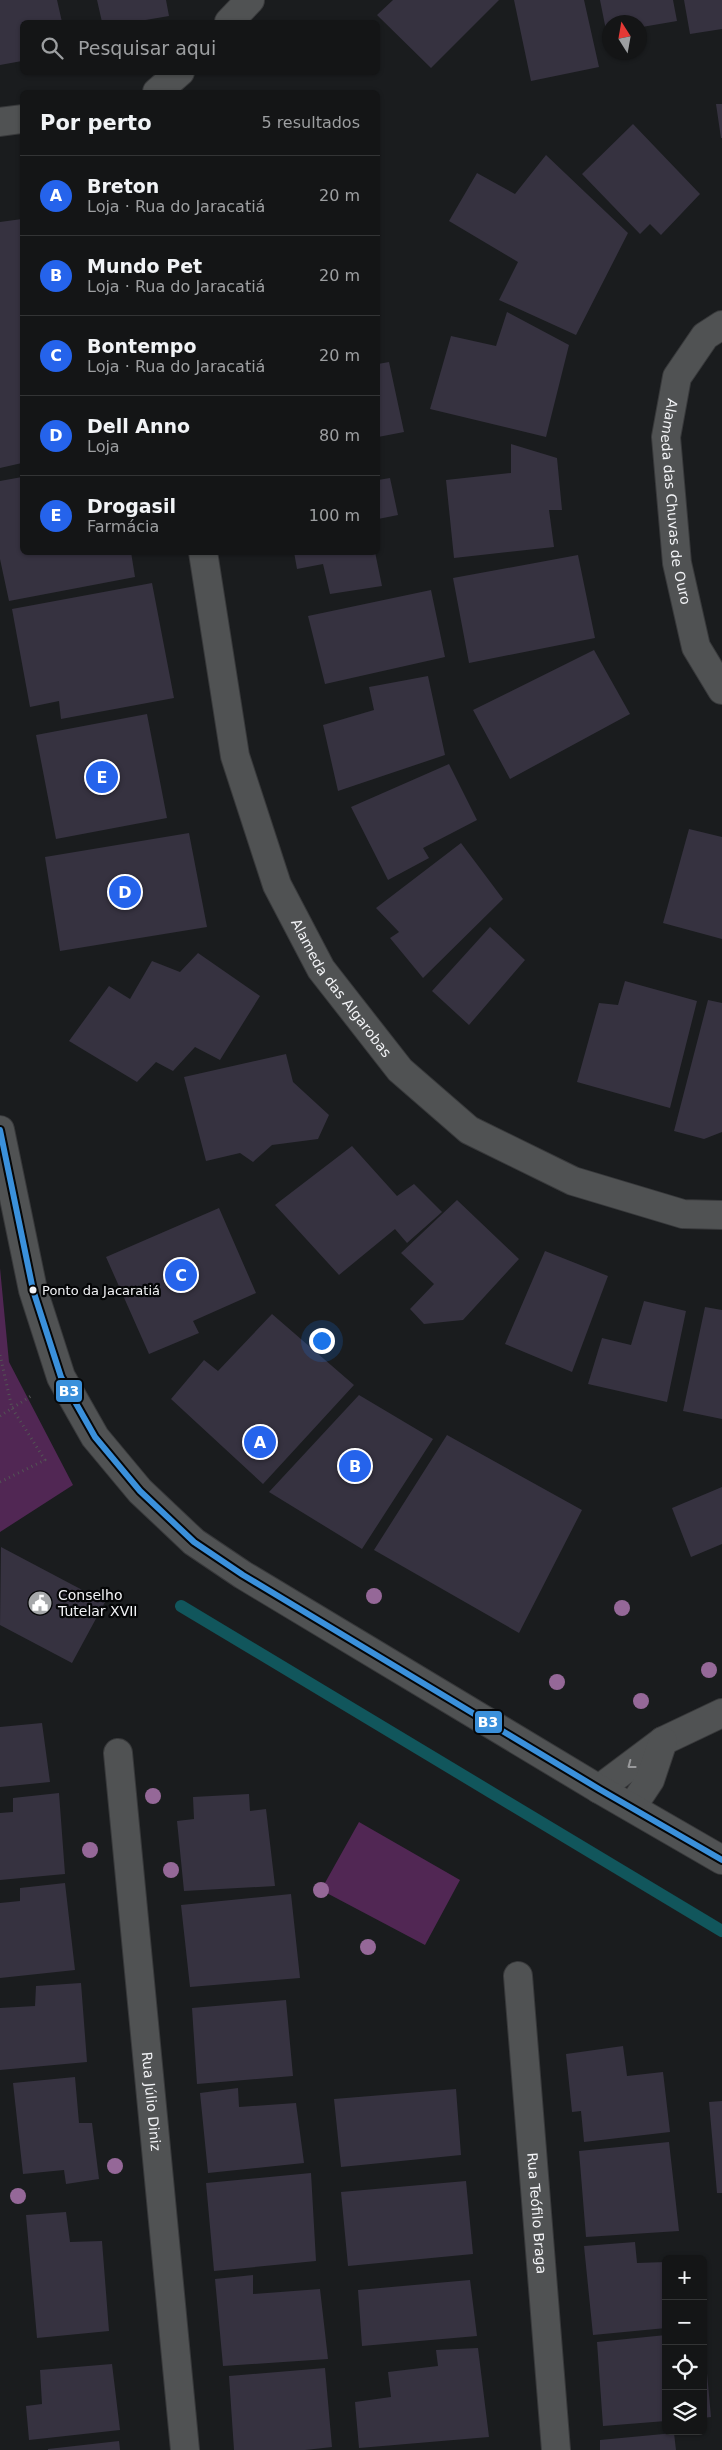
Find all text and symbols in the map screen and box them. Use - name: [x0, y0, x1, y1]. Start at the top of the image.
- north arrow: [602, 15, 647, 60]
- search box: [20, 20, 380, 75]
- icon: search: [38, 34, 66, 62]
- text: Pesquisar aqui: [78, 37, 216, 59]
- text: Por perto: [40, 111, 152, 135]
- text: 5 resultados: [261, 113, 360, 132]
- text: Breton: [87, 175, 159, 197]
- text: A: [50, 186, 62, 205]
- text: 20 m: [319, 186, 360, 205]
- text: Loja · Rua do Jaracatiá: [87, 197, 265, 216]
- text: Mundo Pet: [87, 255, 202, 277]
- text: B: [50, 266, 62, 285]
- text: 20 m: [319, 266, 360, 285]
- text: Loja · Rua do Jaracatiá: [87, 277, 265, 296]
- text: Bontempo: [87, 335, 196, 357]
- text: C: [50, 346, 62, 365]
- text: 20 m: [319, 346, 360, 365]
- text: Loja · Rua do Jaracatiá: [87, 357, 265, 376]
- street label: Alameda das Chuvas de Ouro: [658, 398, 694, 606]
- text: Dell Anno: [87, 415, 190, 437]
- text: D: [49, 426, 63, 445]
- text: 80 m: [319, 426, 360, 445]
- text: Loja: [87, 437, 120, 456]
- text: Drogasil: [87, 495, 176, 517]
- text: E: [51, 506, 61, 525]
- text: 100 m: [309, 506, 360, 525]
- text: Farmácia: [87, 517, 159, 536]
- pin: E: [86, 758, 118, 796]
- pin: D: [109, 873, 141, 911]
- street label: Alameda das Algarobas: [288, 916, 395, 1060]
- pin: C: [165, 1256, 197, 1294]
- place label: Ponto da Jacaratiá: [42, 1283, 160, 1298]
- marker: Ponto da Jacaratiá: [28, 1285, 38, 1295]
- your location: [309, 1328, 335, 1354]
- line badge: B3: [55, 1379, 83, 1403]
- text: B3: [59, 1383, 79, 1399]
- pin: A: [244, 1423, 276, 1461]
- pin: B: [339, 1447, 371, 1485]
- place label: Conselho Tutelar XVII: [57, 1587, 138, 1619]
- public building icon: Conselho Tutelar XVII: [27, 1590, 53, 1616]
- line badge: B3: [474, 1710, 503, 1734]
- text: B3: [478, 1714, 498, 1730]
- one-way arrow: [627, 1759, 637, 1768]
- street label: Rua Júlio Diniz: [139, 2051, 164, 2152]
- street label: Rua Teófilo Braga: [524, 2152, 550, 2274]
- map controls: [662, 2255, 707, 2435]
- button: +: [662, 2255, 707, 2300]
- button: −: [662, 2300, 707, 2345]
- button: locate: [662, 2345, 707, 2390]
- button: layers: [662, 2390, 707, 2435]

